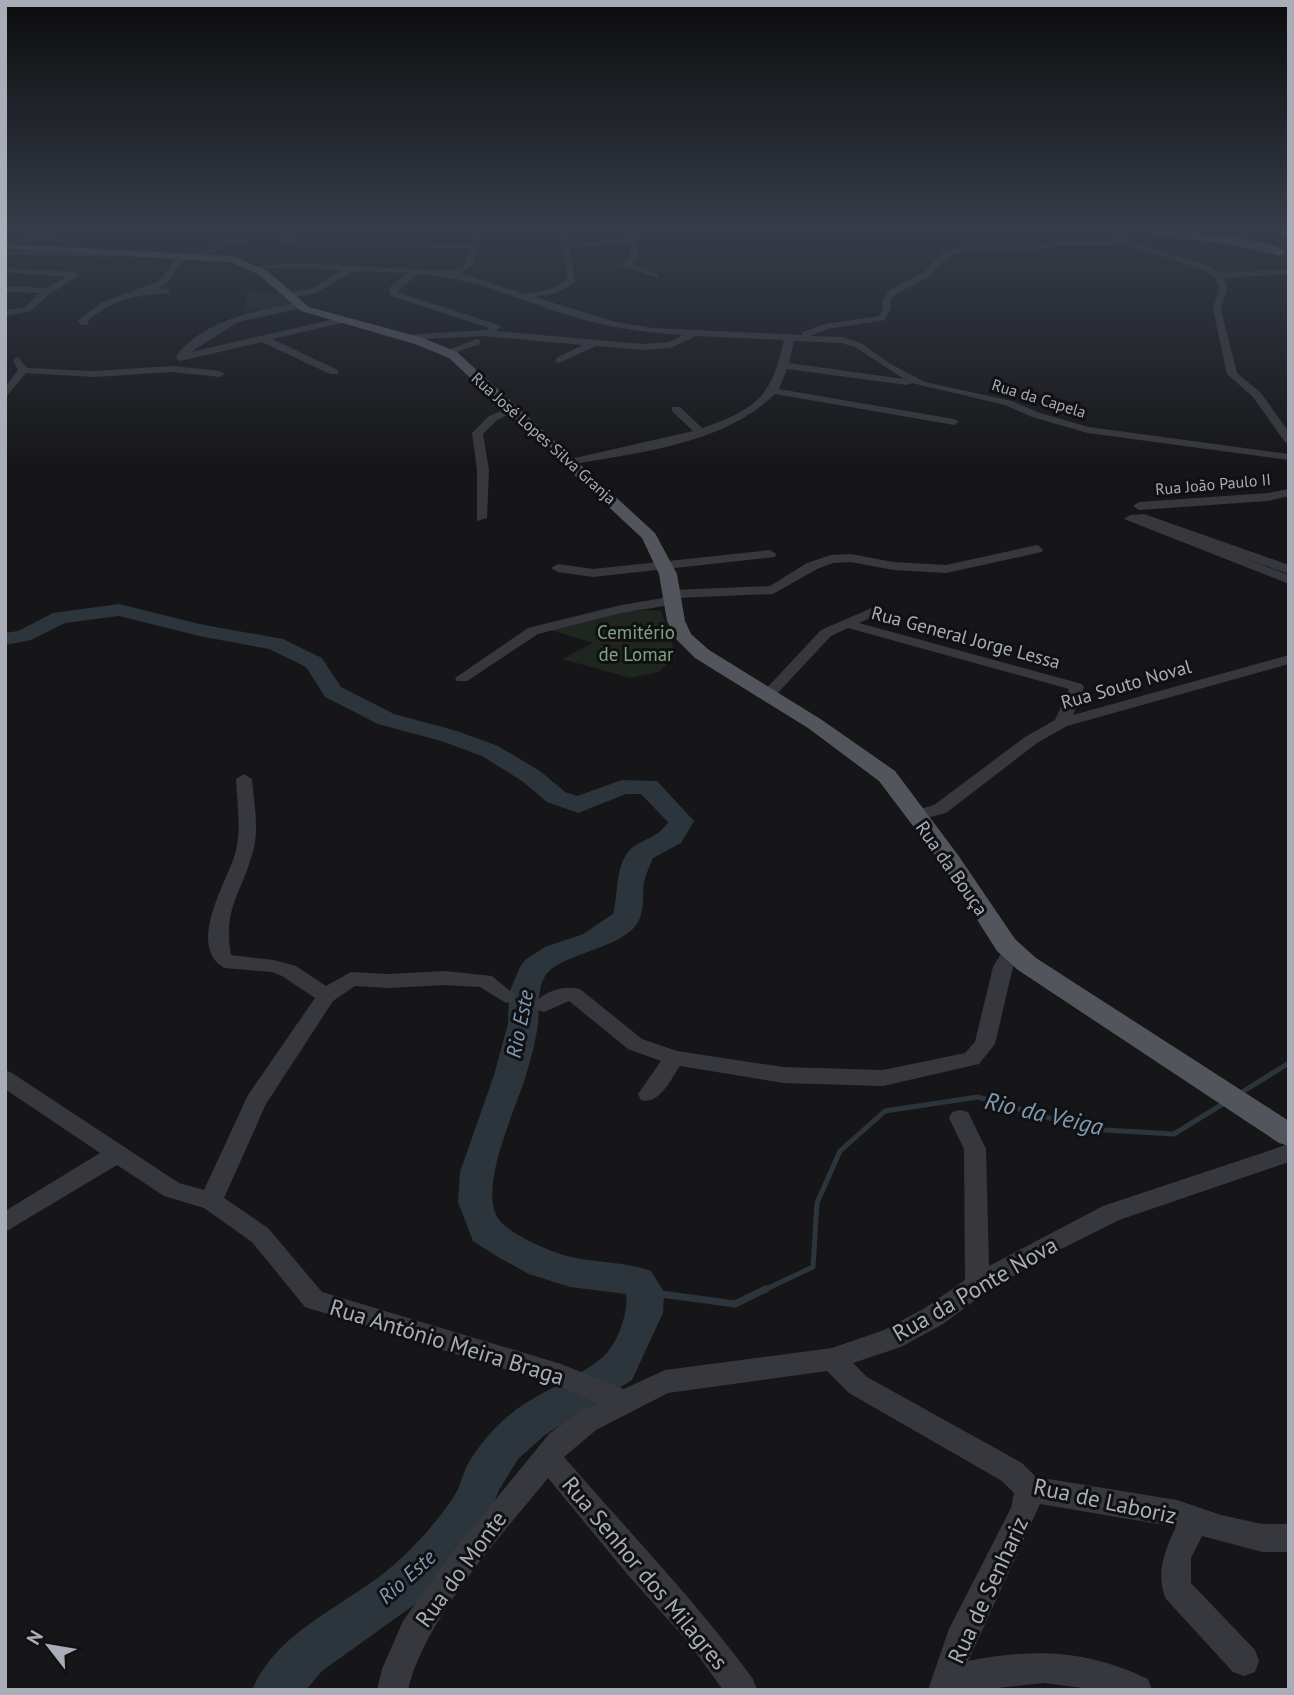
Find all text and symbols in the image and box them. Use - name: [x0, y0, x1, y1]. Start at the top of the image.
- street label: Rua José Lopes Silva Granja: [468, 368, 620, 508]
- street label: Rua da Capela: [990, 374, 1088, 422]
- street label: Rua João Paulo II: [1154, 469, 1272, 499]
- street label: Rua General Jorge Lessa: [869, 600, 1063, 674]
- park label: Cemitério de Lomar: [597, 620, 675, 666]
- street label: Rua Souto Noval: [1058, 654, 1194, 714]
- street label: Rua da Bouça: [911, 816, 993, 920]
- water label: Rio Este: [500, 987, 539, 1060]
- water label: Rio da Veiga: [982, 1085, 1107, 1142]
- street label: Rua da Ponte Nova: [887, 1230, 1062, 1348]
- street label: Rua António Meira Braga: [326, 1292, 568, 1391]
- street label: Rua Senhor dos Milagres: [556, 1470, 735, 1675]
- street label: Rua de Laboriz: [1031, 1471, 1179, 1530]
- street label: Rua do Monte: [409, 1505, 512, 1632]
- street label: Rua de Senhariz: [941, 1512, 1034, 1668]
- water label: Rio Este: [372, 1544, 441, 1610]
- north arrow: [14, 1611, 84, 1681]
- text: N: [21, 1626, 48, 1649]

